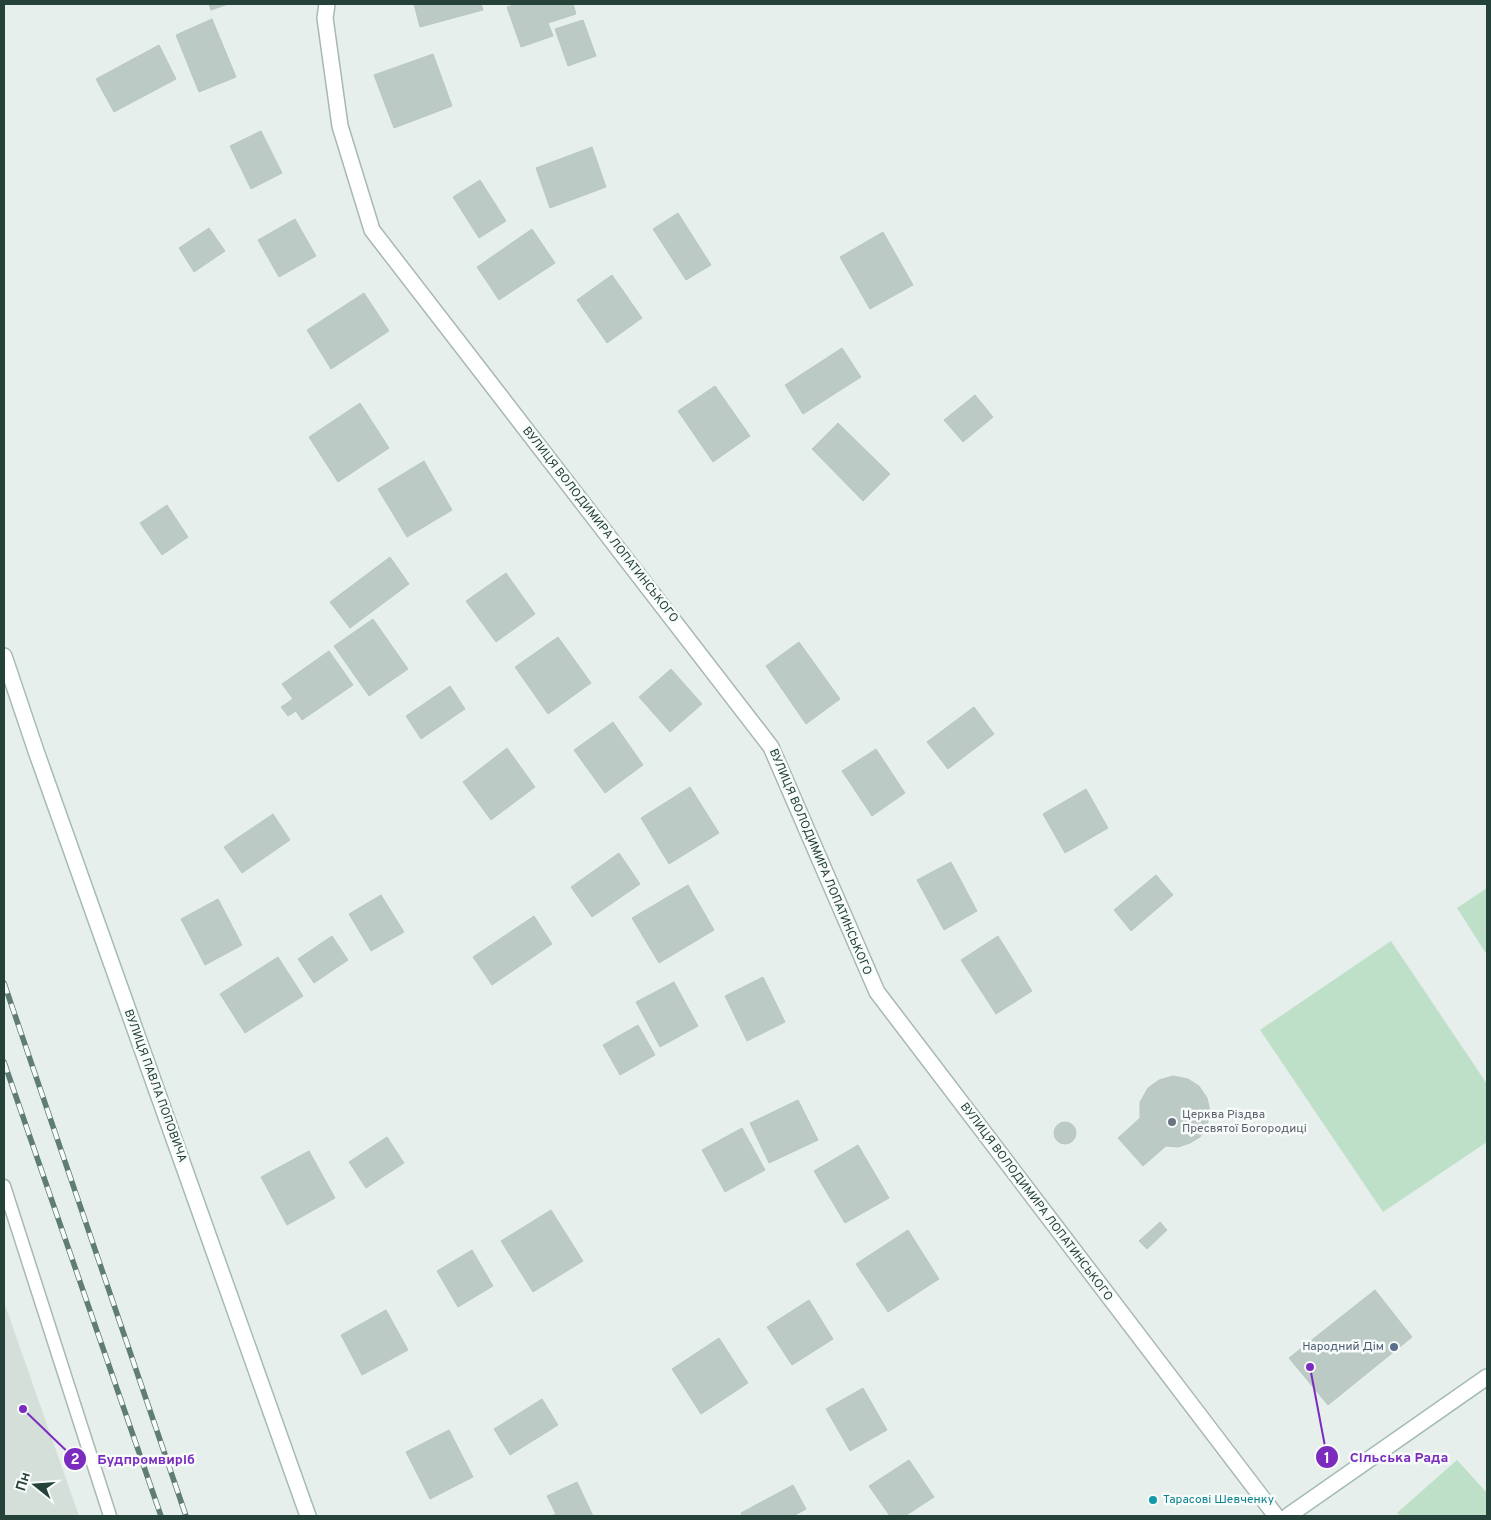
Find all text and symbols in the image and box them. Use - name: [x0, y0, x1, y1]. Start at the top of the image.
- street label: ВУЛИЦЯ ВОЛОДИМИРА ЛОПАТИНСЬКОГО: [518, 424, 682, 626]
- street label: ВУЛИЦЯ ВОЛОДИМИРА ЛОПАТИНСЬКОГО: [765, 746, 875, 978]
- street label: ВУЛИЦЯ ПАВЛА ПОПОВИЧА: [120, 1007, 190, 1165]
- street label: ВУЛИЦЯ ВОЛОДИМИРА ЛОПАТИНСЬКОГО: [956, 1100, 1116, 1304]
- place label: Церква Різдва Пресвятої Богородиці: [1182, 1107, 1307, 1137]
- marker: Церква Різдва Пресвятої Богородиці: [1166, 1116, 1178, 1128]
- place label: Народний Дім: [1302, 1339, 1384, 1355]
- marker: Народний Дім: [1388, 1341, 1400, 1353]
- callout: Сільська Рада: [1314, 1443, 1458, 1472]
- callout: Будпромвиріб: [62, 1445, 205, 1474]
- text: 1: [1324, 1450, 1330, 1469]
- text: Сільська Рада: [1350, 1450, 1448, 1467]
- text: 2: [70, 1451, 80, 1470]
- text: Будпромвиріб: [97, 1452, 195, 1469]
- north arrow: [10, 1460, 60, 1510]
- text: Пн: [13, 1470, 35, 1493]
- place label: Тарасові Шевченку: [1163, 1492, 1274, 1508]
- marker: Тарасові Шевченку: [1147, 1494, 1159, 1506]

